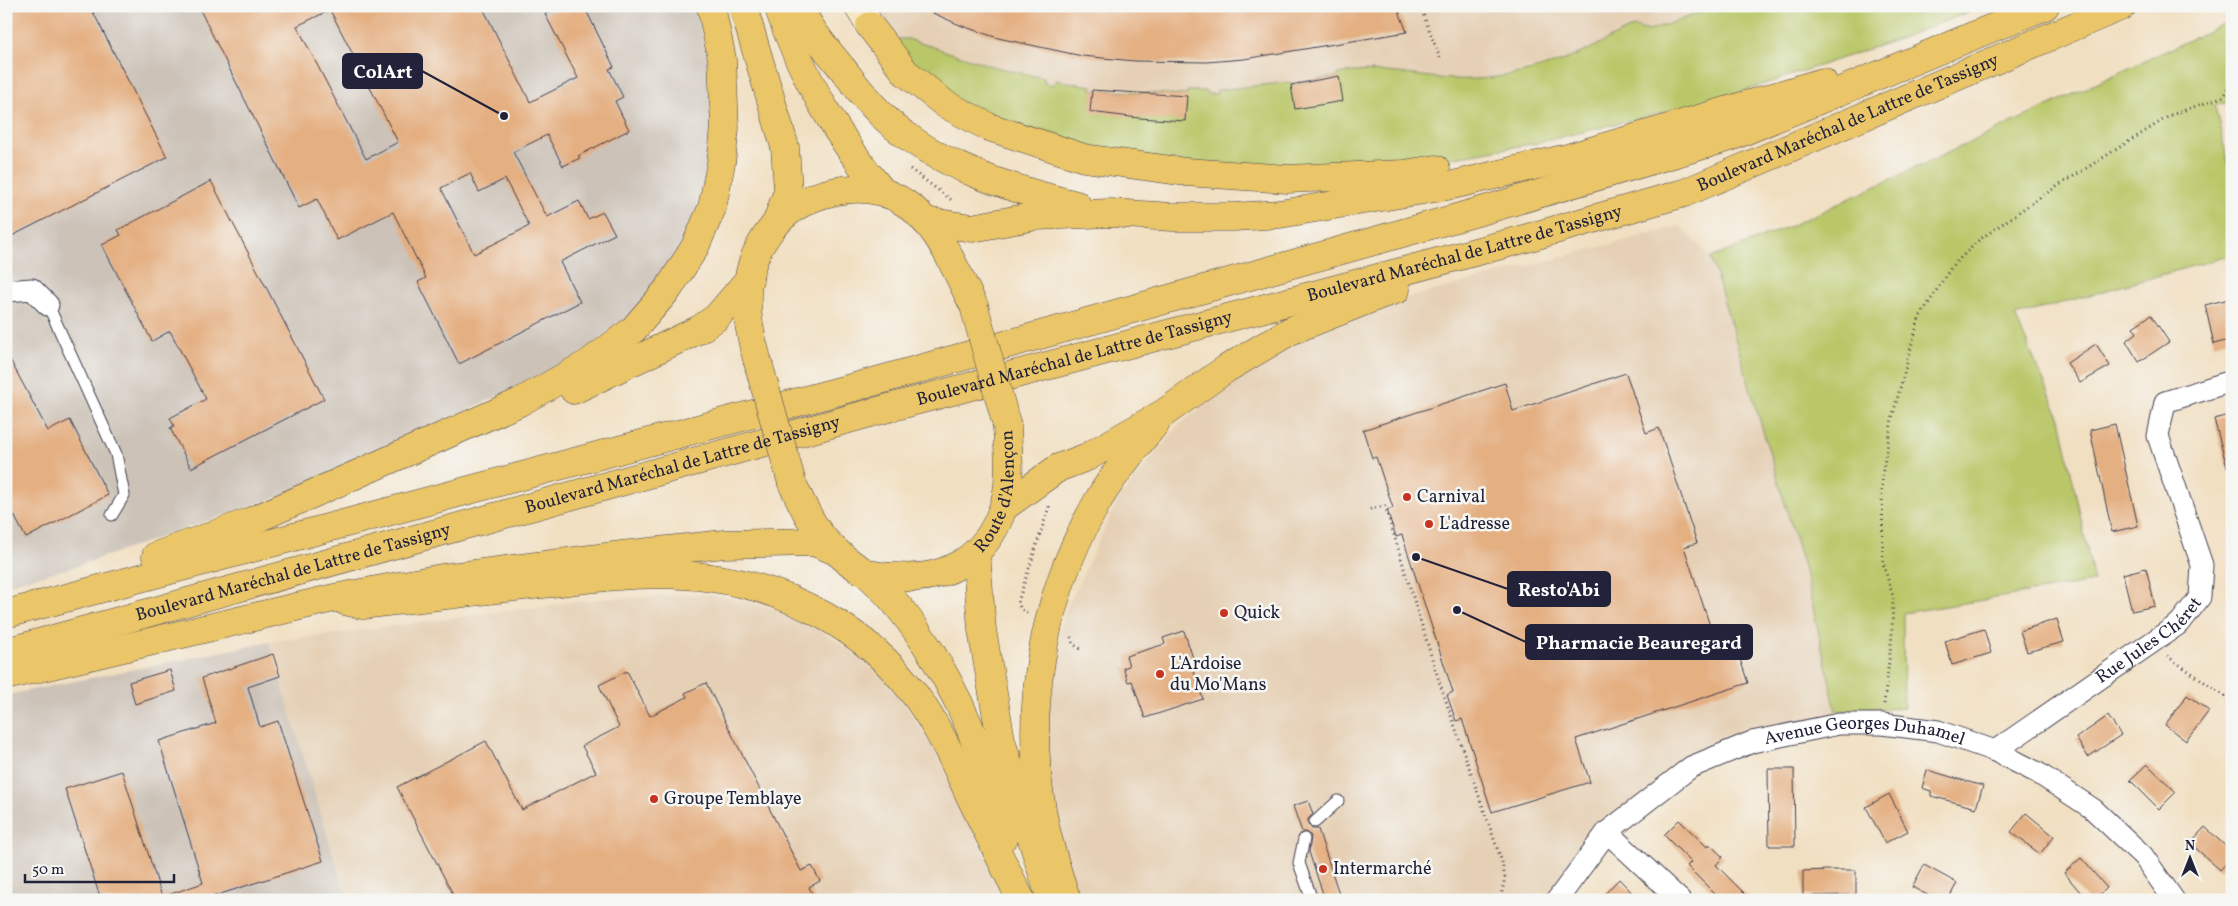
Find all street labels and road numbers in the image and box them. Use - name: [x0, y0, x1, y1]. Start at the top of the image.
- street label: Boulevard Maréchal de Lattre de Tassigny: [1693, 47, 2003, 198]
- street label: Boulevard Maréchal de Lattre de Tassigny: [1304, 199, 1625, 309]
- street label: Boulevard Maréchal de Lattre de Tassigny: [914, 305, 1235, 413]
- street label: Boulevard Maréchal de Lattre de Tassigny: [522, 409, 843, 520]
- street label: Route d'Alençon: [969, 429, 1021, 558]
- street label: Boulevard Maréchal de Lattre de Tassigny: [133, 517, 454, 628]
- street label: Rue Jules Chéret: [2091, 592, 2208, 690]
- street label: Avenue Georges Duhamel: [1762, 712, 1968, 752]

